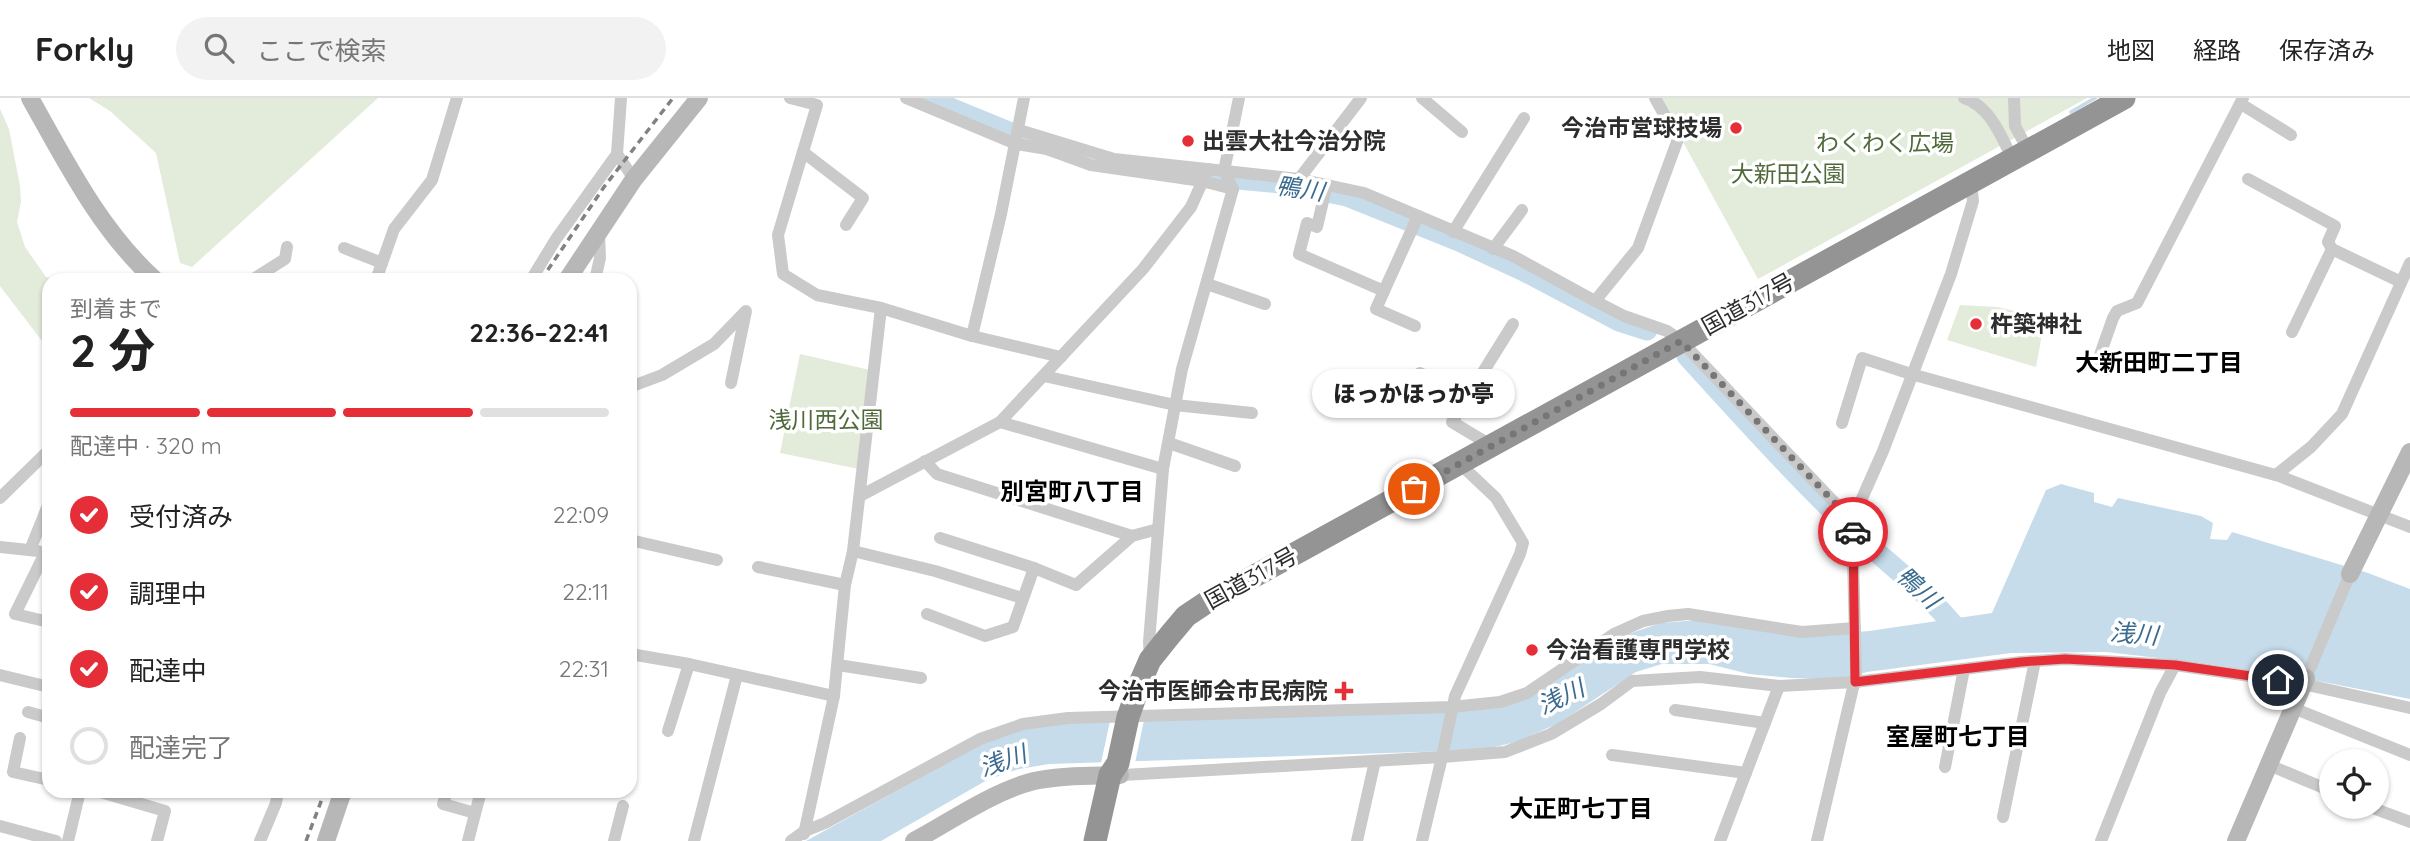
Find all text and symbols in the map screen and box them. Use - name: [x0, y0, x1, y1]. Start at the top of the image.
- search box: [176, 17, 666, 80]
- text: Forkly: [35, 28, 134, 69]
- icon: search: [200, 29, 238, 67]
- text: ここで検索: [256, 34, 386, 67]
- text: 地図: [2107, 35, 2155, 65]
- text: 経路: [2193, 35, 2241, 65]
- text: 保存済み: [2279, 35, 2375, 65]
- place label: 今治市営球技場: [1561, 113, 1722, 142]
- marker: 今治市営球技場: [1728, 120, 1744, 136]
- place label: 出雲大社今治分院: [1202, 126, 1386, 155]
- park label: わくわく広場: [1816, 128, 1954, 157]
- marker: 出雲大社今治分院: [1180, 133, 1196, 149]
- park label: 大新田公園: [1731, 159, 1846, 188]
- water label: 鴨川: [1274, 170, 1329, 207]
- street label: 国道317号: [1696, 266, 1799, 341]
- text: 到着まで: [70, 294, 162, 323]
- place label: 杵築神社: [1990, 309, 2082, 338]
- text: 22:36–22:41: [469, 316, 609, 349]
- marker: 杵築神社: [1968, 316, 1984, 332]
- text: 2 分: [70, 321, 155, 379]
- district label: 大新田町二丁目: [2075, 347, 2243, 377]
- callout: ほっかほっか亭: [1312, 370, 1516, 419]
- text: ほっかほっか亭: [1333, 379, 1494, 408]
- park label: 浅川西公園: [769, 405, 884, 434]
- text: 配達中 · 320 m: [70, 431, 222, 460]
- pin: [1384, 459, 1444, 519]
- icon: bag: [1395, 470, 1433, 508]
- district label: 別宮町八丁目: [1000, 476, 1144, 506]
- icon: check: [70, 496, 108, 534]
- courier: [1818, 497, 1888, 567]
- text: 受付済み: [129, 500, 233, 533]
- text: 22:09: [553, 500, 609, 529]
- icon: car: [1834, 513, 1872, 551]
- street label: 国道317号: [1199, 540, 1302, 615]
- water label: 鴨川: [1891, 560, 1949, 617]
- icon: check: [70, 573, 108, 611]
- text: 調理中: [129, 577, 207, 610]
- text: 22:11: [562, 577, 609, 606]
- water label: 浅川: [2109, 616, 2162, 650]
- place label: 今治看護専門学校: [1546, 635, 1730, 664]
- marker: 今治看護専門学校: [1524, 642, 1540, 658]
- icon: check: [70, 650, 108, 688]
- pin: [2248, 650, 2308, 710]
- text: 配達中: [129, 654, 207, 687]
- text: 22:31: [559, 654, 609, 683]
- icon: home: [2259, 661, 2297, 699]
- water label: 浅川: [1532, 671, 1591, 720]
- place label: 今治市医師会市民病院: [1098, 676, 1328, 705]
- marker: 今治市医師会市民病院: [1334, 681, 1354, 701]
- district label: 室屋町七丁目: [1886, 721, 2030, 751]
- text: 配達完了: [129, 731, 233, 764]
- water label: 浅川: [975, 737, 1033, 782]
- map controls: [2319, 749, 2389, 819]
- button: locate: [2319, 749, 2389, 819]
- district label: 大正町七丁目: [1509, 793, 1653, 823]

